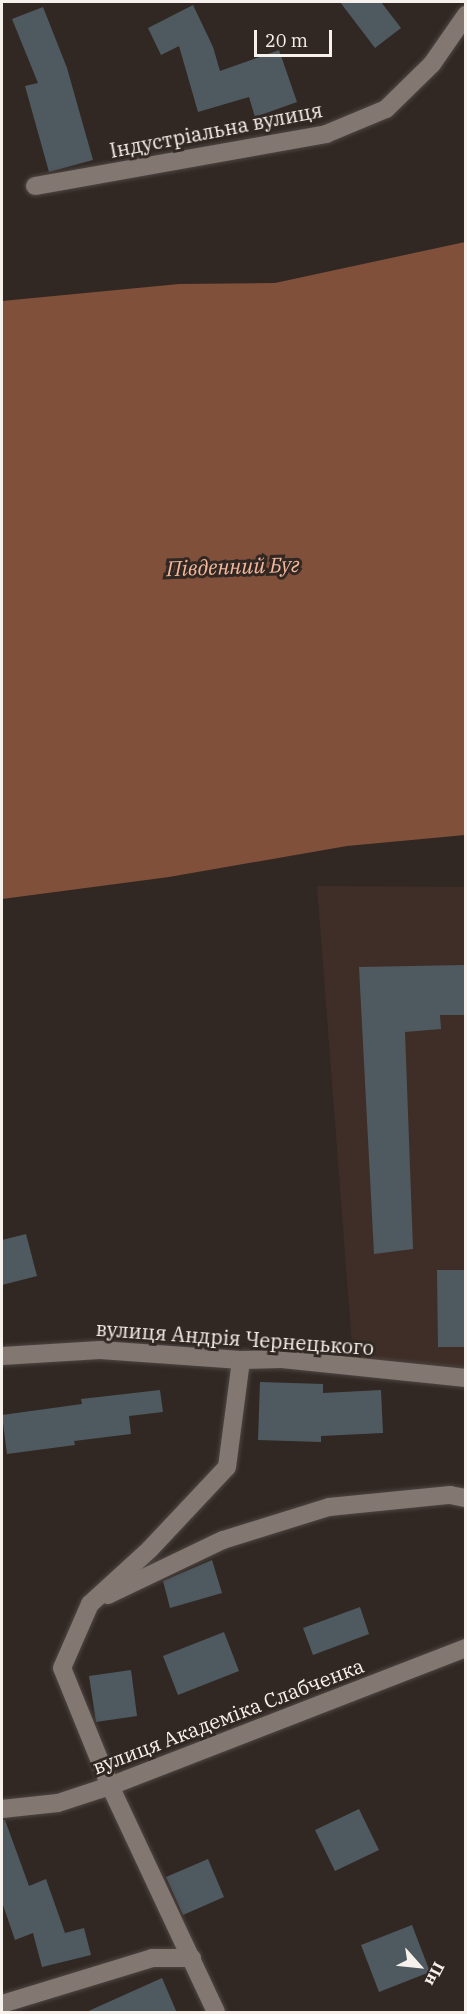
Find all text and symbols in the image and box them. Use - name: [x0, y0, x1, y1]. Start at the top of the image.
- scale bar: [257, 18, 335, 56]
- text: 20 m: [265, 29, 308, 52]
- street label: Індустріальна вулиця: [108, 98, 324, 162]
- water label: Південний Буг: [166, 551, 300, 581]
- street label: вулиця Андрія Чернецького: [95, 1316, 375, 1360]
- street label: вулиця Академіка Слабченка: [89, 1653, 367, 1779]
- north arrow: [389, 1936, 449, 1996]
- text: Пн: [421, 1959, 449, 1989]

